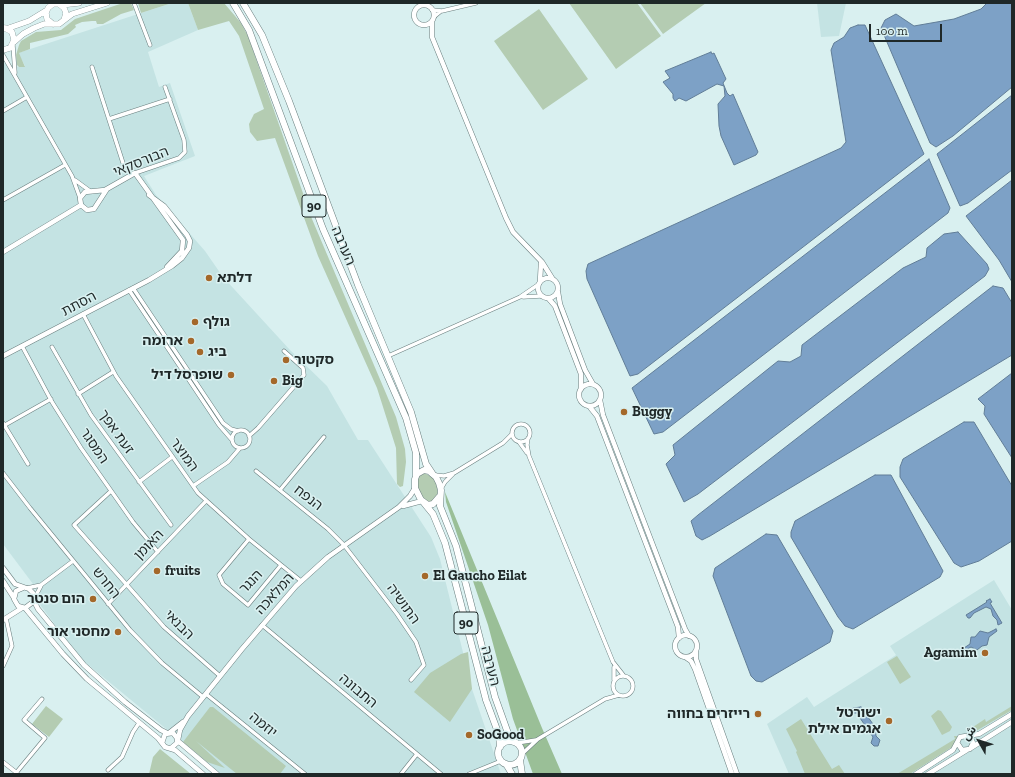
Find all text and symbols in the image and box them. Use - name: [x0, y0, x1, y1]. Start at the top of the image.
- scale bar: [871, 16, 944, 42]
- text: 100 m: [876, 24, 908, 38]
- street label: הבורסקאי: [111, 143, 171, 181]
- road number: 90: [302, 195, 326, 217]
- street label: הערבה: [327, 224, 359, 268]
- place label: דלתא: [217, 270, 252, 286]
- marker: דלתא: [204, 273, 214, 283]
- street label: הסתת: [59, 288, 99, 320]
- place label: גולף: [203, 314, 230, 330]
- marker: גולף: [190, 317, 200, 327]
- place label: ארומה: [142, 333, 183, 349]
- marker: ארומה: [186, 336, 196, 346]
- place label: ביג: [208, 344, 227, 360]
- marker: ביג: [195, 347, 205, 357]
- place label: סקטור: [294, 352, 334, 368]
- marker: סקטור: [281, 355, 291, 365]
- place label: שופרסל דיל: [151, 367, 223, 383]
- marker: שופרסל דיל: [226, 370, 236, 380]
- place label: Big: [282, 373, 303, 389]
- marker: Big: [269, 376, 279, 386]
- place label: Buggy: [632, 404, 672, 420]
- street label: זעת אפך: [95, 407, 137, 457]
- marker: Buggy: [619, 407, 629, 417]
- street label: המסגר: [76, 425, 112, 467]
- street label: המוצר: [166, 435, 202, 475]
- street label: הנפח: [290, 482, 326, 514]
- street label: האומן: [131, 526, 167, 564]
- place label: fruits: [165, 563, 200, 579]
- street label: החרש: [88, 564, 124, 602]
- marker: fruits: [152, 566, 162, 576]
- street label: הנגר: [236, 567, 266, 597]
- place label: El Gaucho Eilat: [433, 568, 527, 584]
- street label: המלאכה: [252, 570, 298, 618]
- marker: El Gaucho Eilat: [420, 571, 430, 581]
- street label: התושיה: [383, 581, 423, 627]
- place label: הום סנטר: [27, 591, 85, 607]
- marker: הום סנטר: [88, 594, 98, 604]
- street label: הבנאי: [161, 607, 197, 643]
- road number: 90: [454, 612, 478, 634]
- place label: מחסני אור: [47, 624, 110, 640]
- marker: מחסני אור: [113, 627, 123, 637]
- street label: הערבה: [477, 644, 503, 688]
- place label: Agamim: [924, 645, 977, 661]
- marker: Agamim: [980, 648, 990, 658]
- street label: התבונה: [335, 670, 381, 712]
- place label: ישורטל אגמים אילת: [808, 705, 881, 738]
- place label: רייזרים בחווה: [667, 706, 750, 722]
- street label: יוזמה: [246, 709, 280, 741]
- marker: רייזרים בחווה: [753, 709, 763, 719]
- marker: ישורטל אגמים אילת: [884, 716, 894, 726]
- north arrow: [959, 721, 999, 761]
- text: ش: [959, 723, 979, 743]
- place label: SoGood: [477, 727, 524, 743]
- marker: SoGood: [464, 730, 474, 740]

